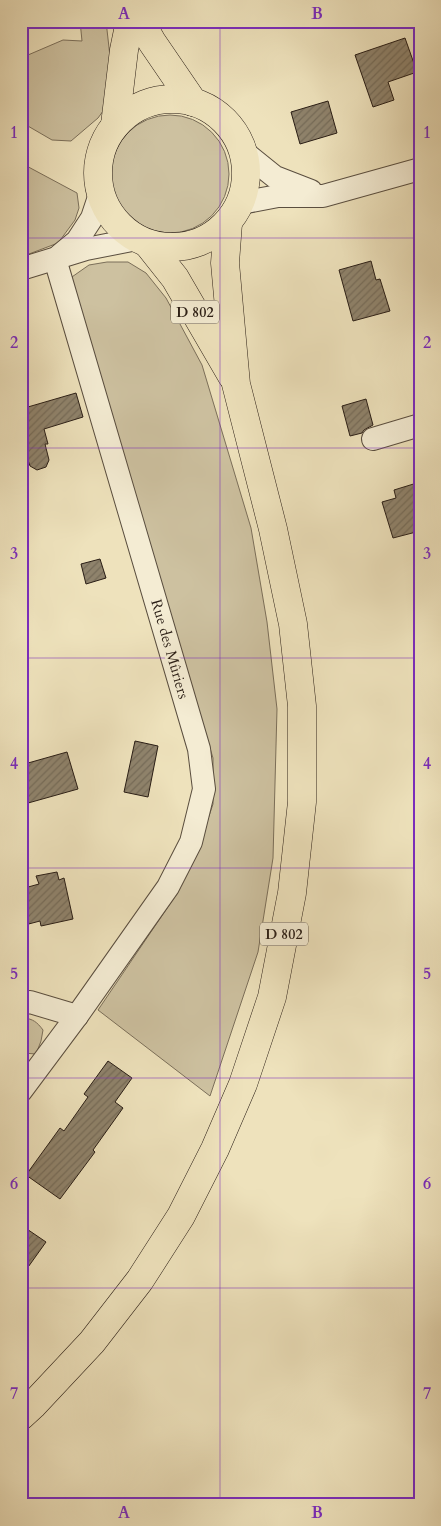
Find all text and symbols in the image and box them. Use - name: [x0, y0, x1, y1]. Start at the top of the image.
- text: A: [118, 3, 130, 25]
- text: B: [311, 3, 323, 25]
- text: 1: [10, 122, 18, 144]
- text: 1: [423, 122, 431, 144]
- road number: D 802: [171, 300, 219, 324]
- text: 2: [10, 332, 18, 354]
- text: 2: [423, 332, 431, 354]
- text: 3: [10, 543, 18, 565]
- text: 3: [423, 543, 431, 565]
- street label: Rue des Mûriers: [146, 597, 194, 701]
- text: 4: [10, 753, 18, 775]
- text: 4: [423, 753, 431, 775]
- road number: D 802: [260, 922, 308, 946]
- text: 5: [10, 963, 18, 985]
- text: 5: [423, 963, 431, 985]
- text: 6: [10, 1173, 18, 1195]
- text: 6: [423, 1173, 431, 1195]
- text: 7: [10, 1383, 18, 1405]
- text: 7: [423, 1383, 431, 1405]
- text: A: [118, 1502, 130, 1524]
- text: B: [311, 1502, 323, 1524]

